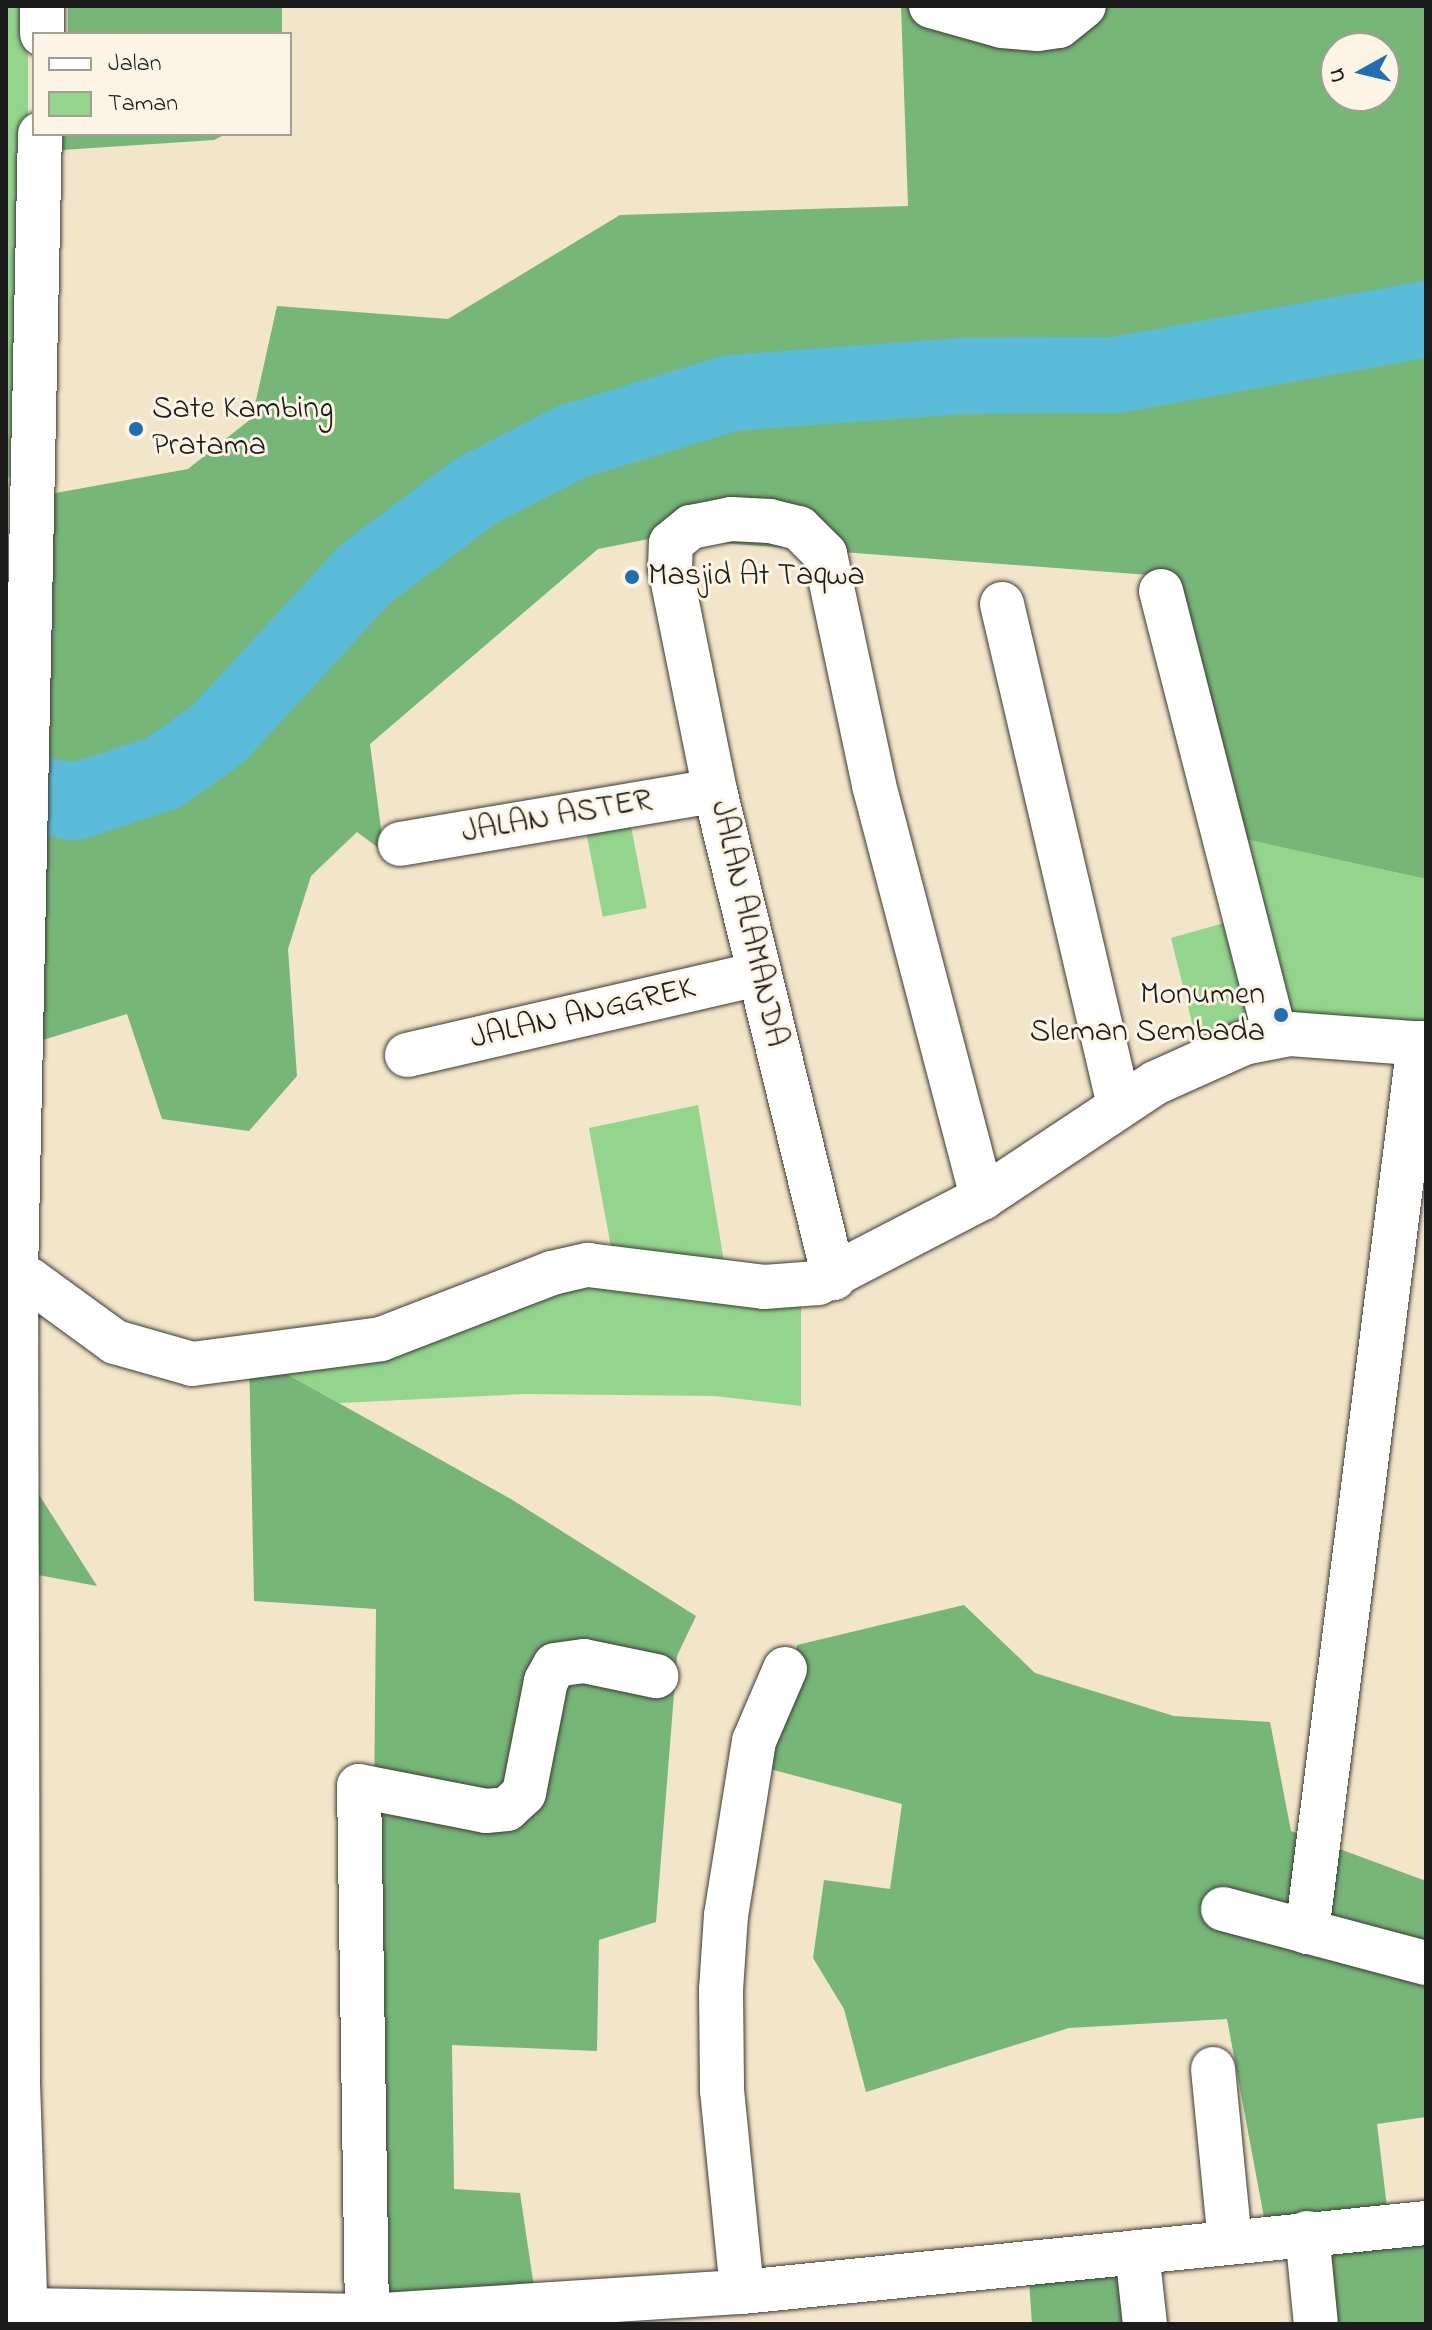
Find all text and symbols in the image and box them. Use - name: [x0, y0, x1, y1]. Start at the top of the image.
- legend: [32, 32, 292, 136]
- north arrow: [1320, 32, 1400, 112]
- text: Jalan: [108, 47, 162, 82]
- text: U: [1321, 66, 1355, 84]
- text: Taman: [108, 87, 178, 122]
- place label: Sate Kambing Pratama: [152, 392, 333, 467]
- marker: Sate Kambing Pratama: [127, 420, 145, 438]
- place label: Masjid At Taqwa: [648, 558, 865, 596]
- marker: Masjid At Taqwa: [623, 568, 641, 586]
- street label: JALAN ASTER: [459, 782, 655, 854]
- street label: JALAN ALAMANDA: [700, 797, 794, 1051]
- street label: JALAN ANGGREK: [467, 970, 699, 1060]
- place label: Monumen Sleman Sembada: [1030, 978, 1265, 1053]
- marker: Monumen Sleman Sembada: [1272, 1006, 1290, 1024]

